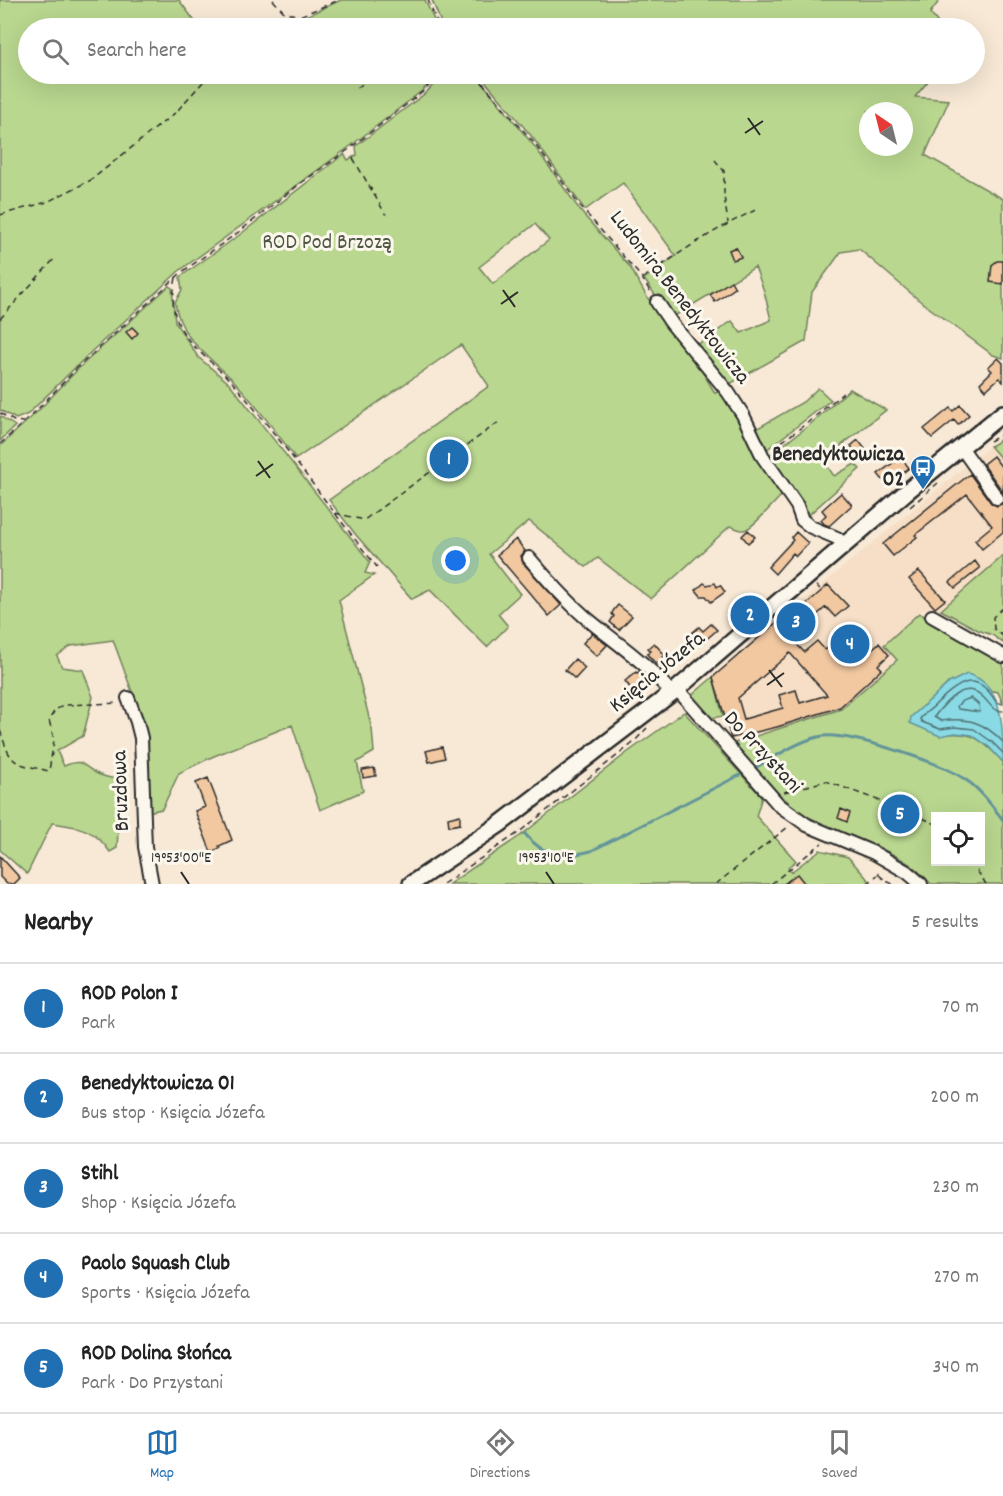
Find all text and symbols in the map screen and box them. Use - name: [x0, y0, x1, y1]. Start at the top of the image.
- search box: [18, 18, 985, 84]
- icon: search: [39, 35, 72, 68]
- text: Search here: [87, 36, 186, 67]
- north arrow: [859, 102, 913, 156]
- street label: Ludomira Benedyktowicza: [601, 205, 757, 392]
- park label: ROD Pod Brzozą: [262, 228, 392, 259]
- pin: 1: [430, 436, 468, 482]
- place label: Benedyktowicza 02: [772, 440, 905, 496]
- bus stop icon: Benedyktowicza 02: [908, 453, 938, 491]
- your location: [441, 546, 470, 575]
- pin: 2: [730, 592, 770, 638]
- pin: 3: [776, 600, 816, 644]
- pin: 4: [830, 622, 870, 666]
- street label: Księcia Józefa: [603, 624, 713, 721]
- street label: Do Przystani: [715, 705, 809, 801]
- street label: Bruzdowa: [105, 749, 139, 832]
- pin: 5: [880, 792, 920, 836]
- map controls: [931, 812, 985, 866]
- button: locate: [931, 812, 985, 866]
- text: 19°53'00"E: [151, 848, 211, 870]
- text: 19°53'10"E: [518, 848, 574, 870]
- text: Nearby: [24, 905, 92, 942]
- text: 5 results: [911, 909, 979, 937]
- text: ROD Polon I: [81, 979, 178, 1010]
- text: 1: [41, 994, 46, 1022]
- text: 70 m: [942, 994, 979, 1022]
- text: Park: [81, 1010, 115, 1038]
- text: Benedyktowicza 01: [81, 1069, 235, 1100]
- text: 2: [39, 1084, 48, 1112]
- text: 200 m: [930, 1084, 979, 1112]
- text: Bus stop · Księcia Józefa: [81, 1100, 265, 1128]
- text: Stihl: [81, 1159, 118, 1190]
- text: 3: [39, 1174, 48, 1202]
- text: 230 m: [932, 1174, 979, 1202]
- text: Shop · Księcia Józefa: [81, 1190, 236, 1218]
- text: Paolo Squash Club: [81, 1249, 230, 1280]
- text: 4: [39, 1264, 48, 1292]
- text: 270 m: [933, 1264, 979, 1292]
- text: Sports · Księcia Józefa: [81, 1280, 250, 1308]
- text: ROD Dolina Słońca: [81, 1339, 231, 1370]
- text: 5: [39, 1354, 48, 1382]
- text: 340 m: [933, 1354, 979, 1382]
- text: Park · Do Przystani: [81, 1370, 223, 1398]
- tab: Map: [146, 1426, 179, 1485]
- tab: Directions: [470, 1426, 530, 1485]
- tab: Saved: [822, 1426, 857, 1485]

